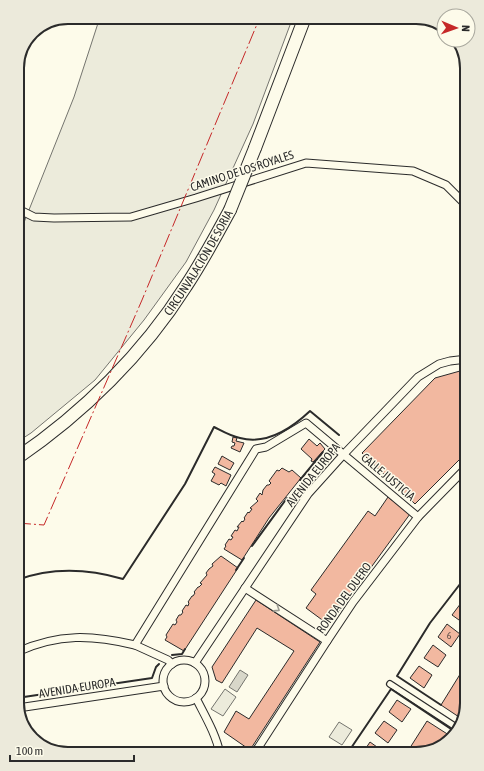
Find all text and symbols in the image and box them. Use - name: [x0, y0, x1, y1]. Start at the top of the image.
- north arrow: [436, 8, 476, 48]
- text: N: [460, 25, 472, 32]
- street label: CAMINO DE LOS ROYALES: [189, 148, 295, 194]
- street label: CIRCUNVALACIÓN DE SORIA: [161, 208, 236, 318]
- street label: AVENIDA EUROPA: [283, 440, 343, 509]
- street label: CALLE JUSTICIA: [358, 450, 418, 504]
- street label: RONDA DEL DUERO: [314, 560, 374, 636]
- one-way arrow: [273, 605, 280, 612]
- house number: 6: [447, 630, 452, 641]
- street label: AVENIDA EUROPA: [38, 675, 116, 701]
- scale bar: [10, 737, 134, 763]
- text: 100 m: [16, 744, 43, 758]

